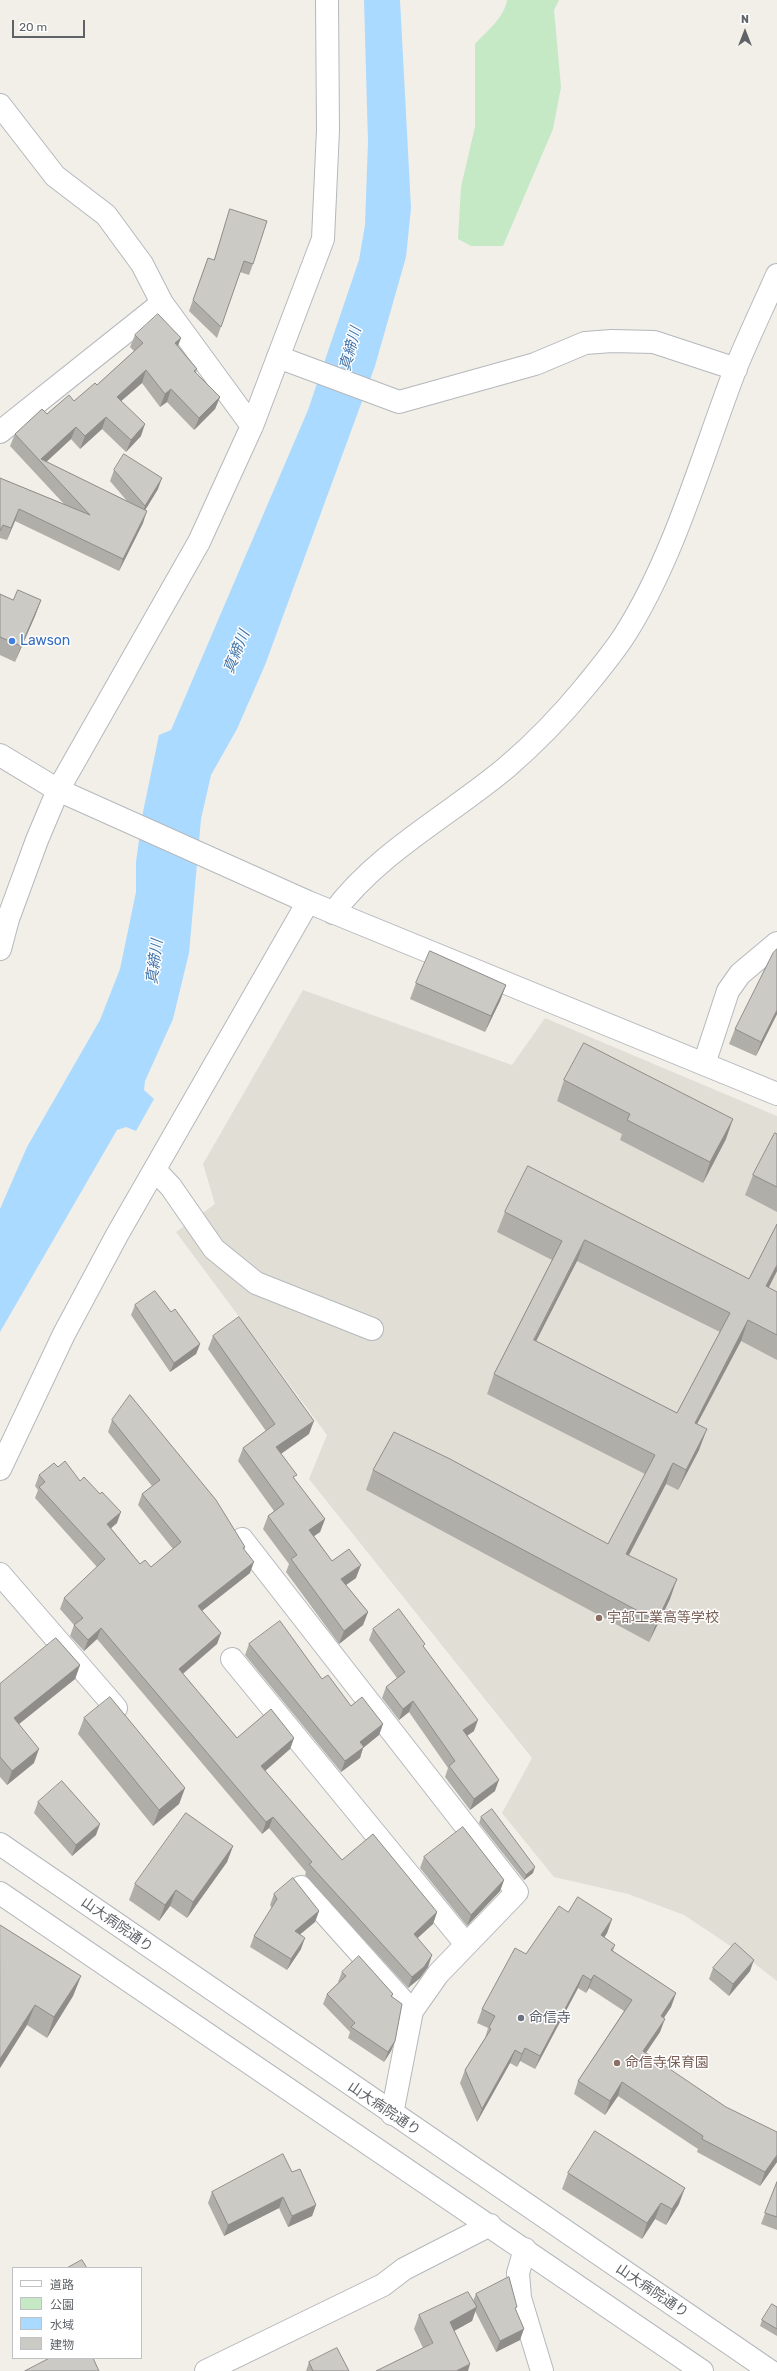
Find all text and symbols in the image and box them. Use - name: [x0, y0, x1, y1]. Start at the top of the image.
- scale bar: [14, 12, 87, 38]
- north arrow: [725, 12, 765, 52]
- text: N: [741, 13, 749, 26]
- text: 20 m: [19, 20, 47, 34]
- water label: 真締川: [336, 325, 366, 373]
- water label: 真締川: [220, 628, 254, 676]
- place label: Lawson: [20, 633, 70, 649]
- marker: Lawson: [7, 636, 17, 646]
- water label: 真締川: [143, 939, 167, 985]
- place label: 宇部工業高等学校: [607, 1610, 719, 1626]
- marker: 宇部工業高等学校: [594, 1613, 604, 1623]
- street label: 山大病院通り: [78, 1894, 156, 1956]
- place label: 命信寺: [529, 2010, 571, 2026]
- marker: 命信寺: [516, 2013, 526, 2023]
- place label: 命信寺保育園: [625, 2055, 709, 2071]
- marker: 命信寺保育園: [612, 2058, 622, 2068]
- street label: 山大病院通り: [344, 2079, 424, 2139]
- street label: 山大病院通り: [612, 2261, 692, 2321]
- legend: [12, 2267, 142, 2359]
- text: 道路: [50, 2278, 74, 2292]
- text: 公園: [50, 2298, 74, 2312]
- text: 水域: [50, 2318, 74, 2332]
- text: 建物: [50, 2338, 74, 2352]

